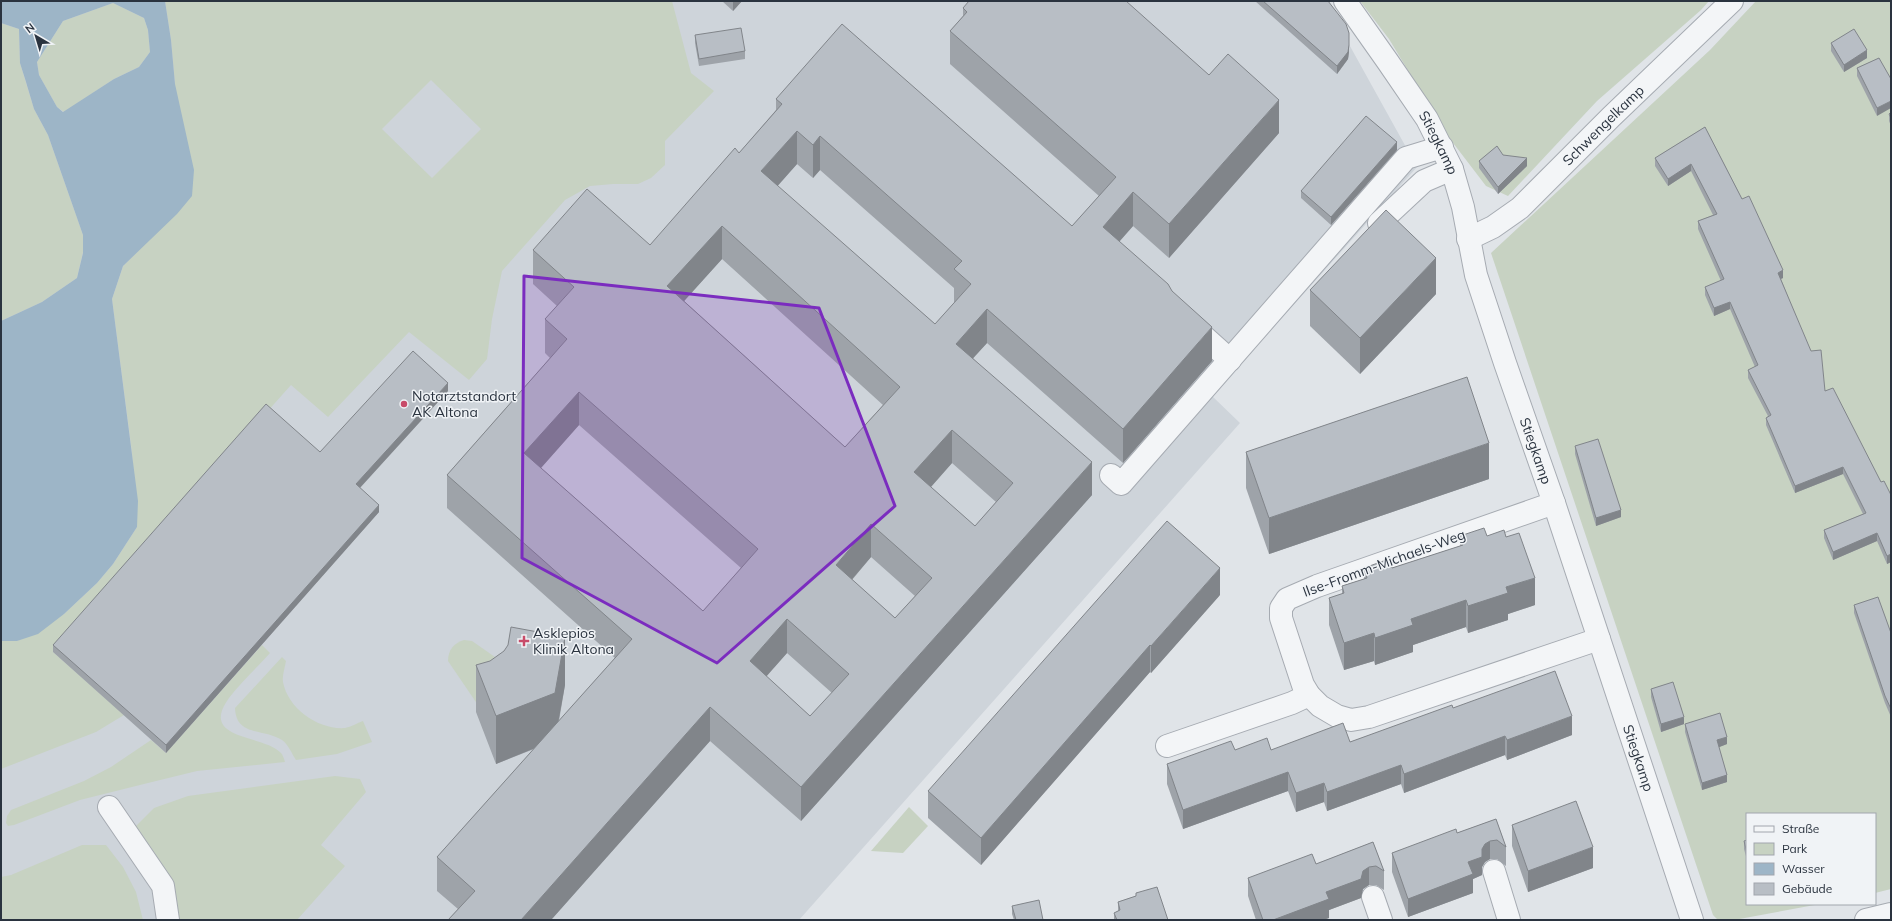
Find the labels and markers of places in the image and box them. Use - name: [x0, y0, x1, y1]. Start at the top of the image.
- place label: Notarztstandort AK Altona: [412, 387, 516, 421]
- marker: Notarztstandort AK Altona: [399, 399, 409, 409]
- place label: Asklepios Klinik Altona: [533, 624, 614, 658]
- marker: Asklepios Klinik Altona: [518, 635, 530, 647]

